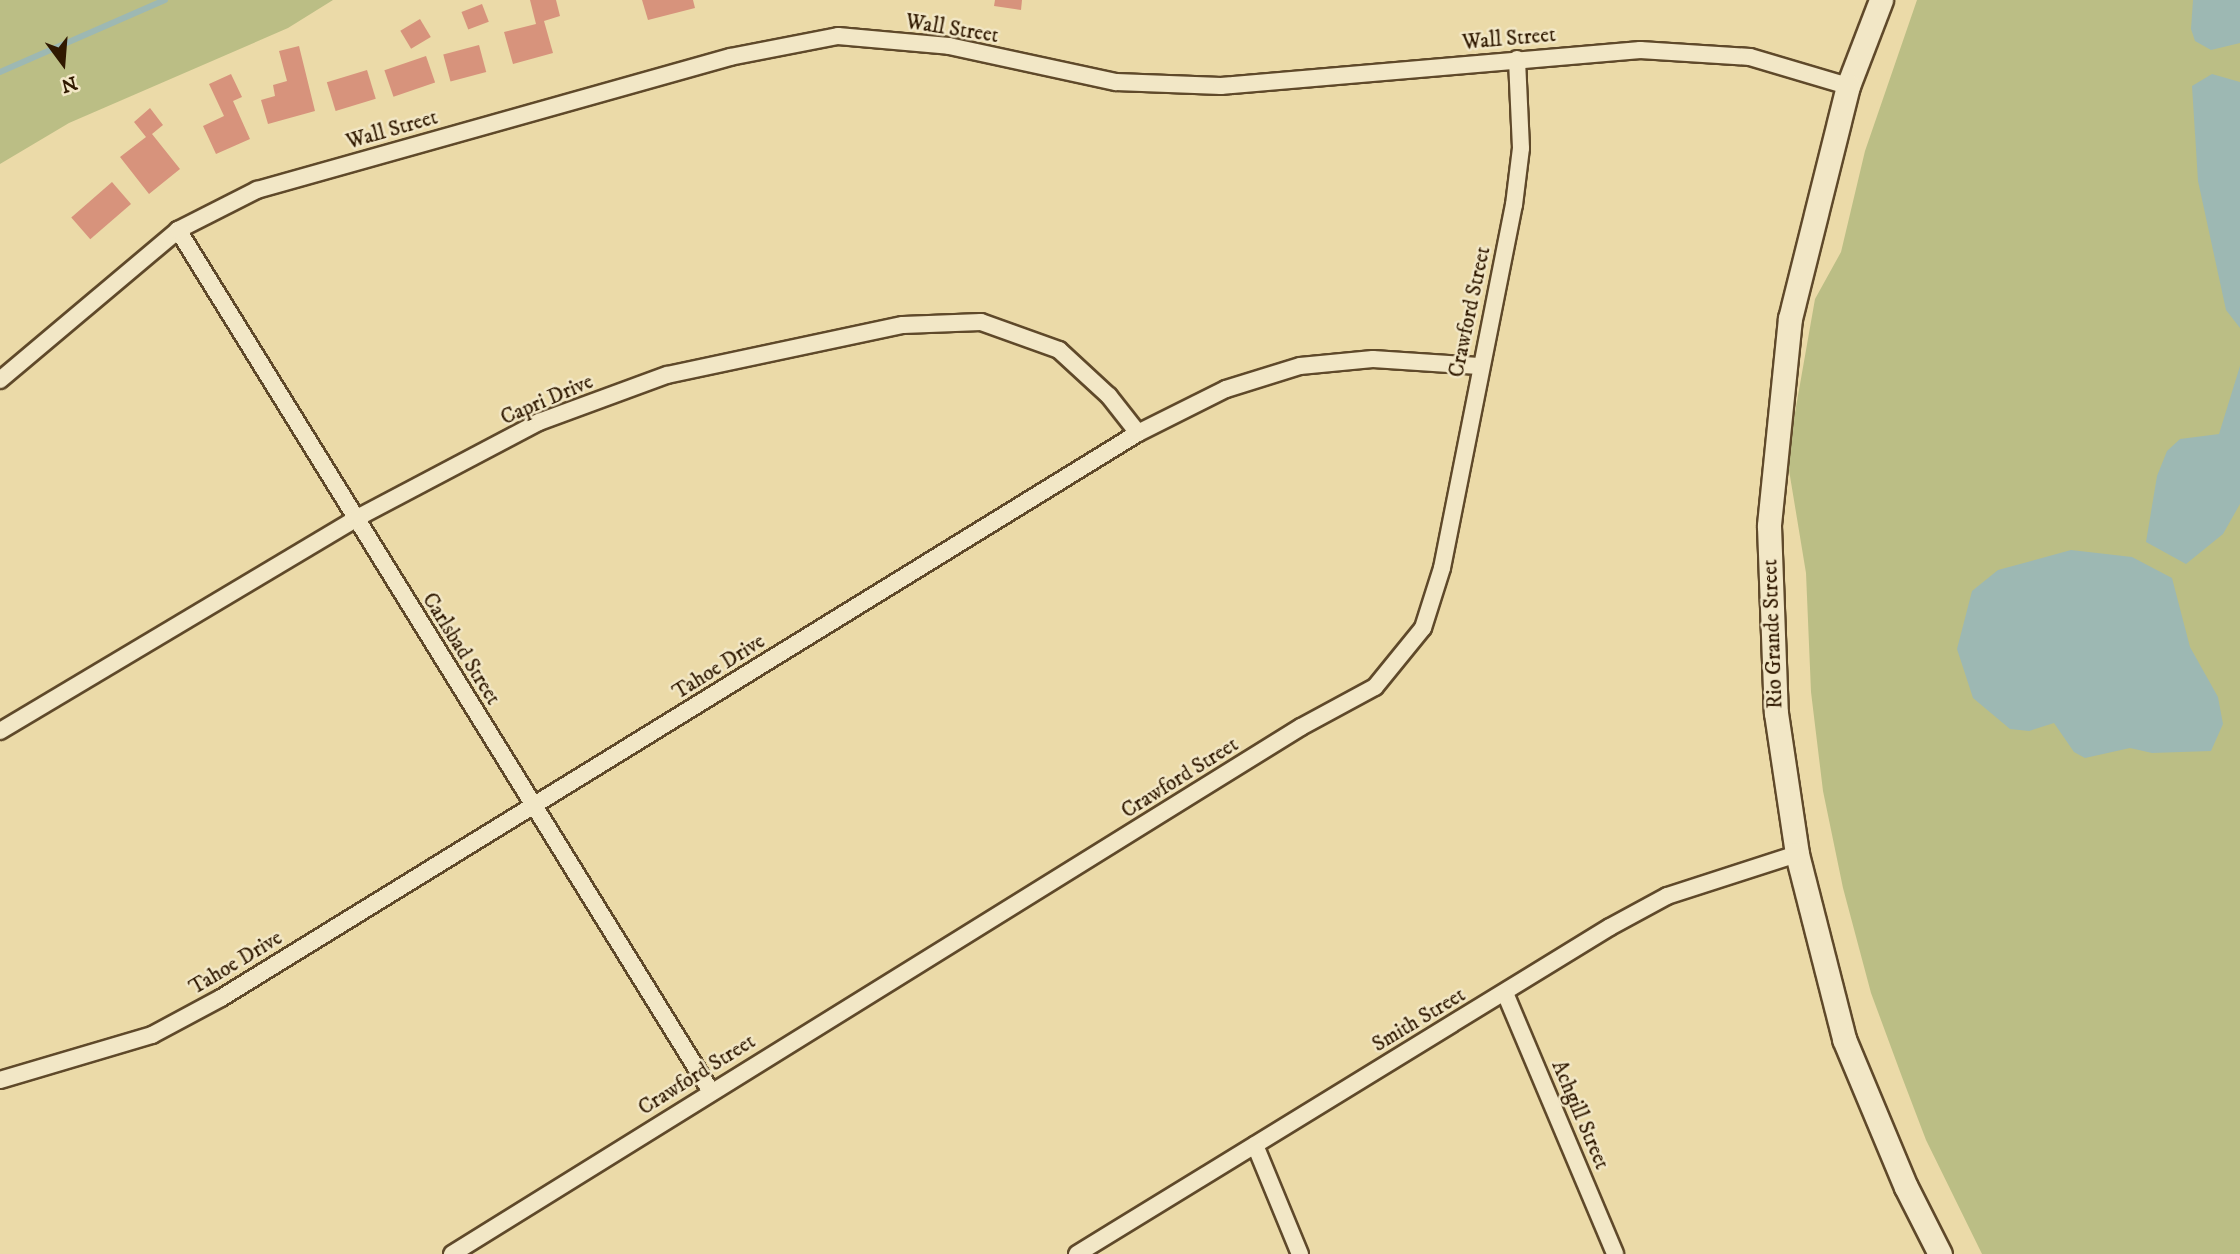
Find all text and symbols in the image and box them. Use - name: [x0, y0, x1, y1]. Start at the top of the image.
- street label: Wall Street: [904, 9, 1000, 49]
- street label: Wall Street: [1461, 22, 1557, 56]
- north arrow: [28, 28, 98, 98]
- text: N: [58, 70, 80, 97]
- street label: Wall Street: [343, 105, 441, 155]
- street label: Crawford Street: [1444, 244, 1496, 380]
- street label: Capri Drive: [497, 369, 597, 431]
- street label: Rio Grande Street: [1758, 559, 1788, 709]
- street label: Carlsbad Street: [417, 588, 505, 710]
- street label: Tahoe Drive: [668, 629, 770, 705]
- street label: Crawford Street: [1117, 732, 1243, 824]
- street label: Tahoe Drive: [185, 925, 287, 1001]
- street label: Smith Street: [1368, 982, 1470, 1058]
- street label: Crawford Street: [634, 1029, 760, 1121]
- street label: Achgill Street: [1546, 1057, 1614, 1173]

